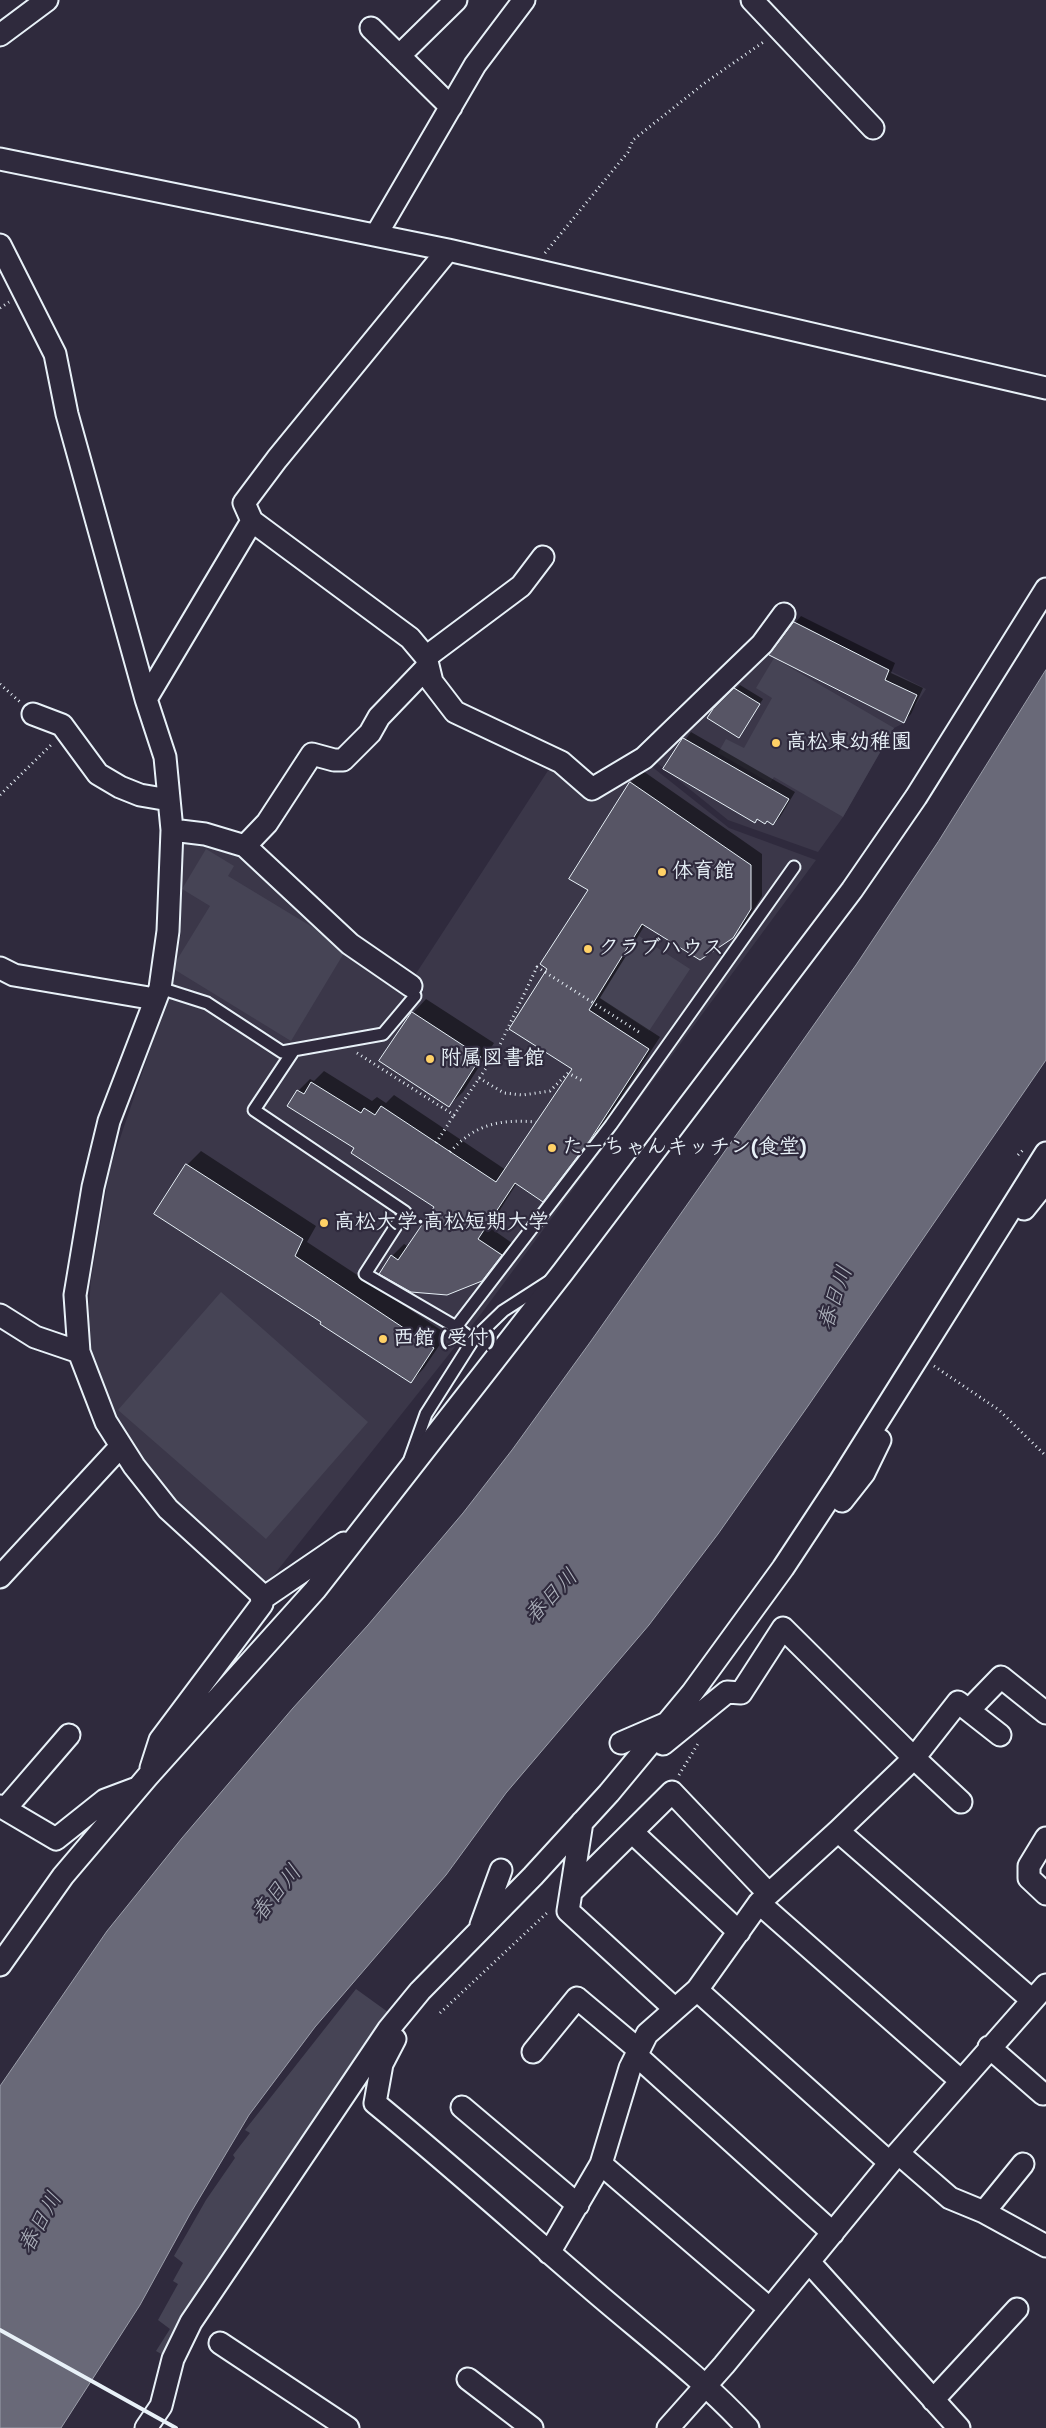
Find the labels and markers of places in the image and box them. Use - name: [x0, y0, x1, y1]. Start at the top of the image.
- place label: 高松東幼稚園: [786, 730, 912, 756]
- marker: 高松東幼稚園: [770, 737, 782, 749]
- place label: 体育館: [672, 859, 735, 885]
- marker: 体育館: [656, 866, 668, 878]
- place label: クラブハウス: [598, 936, 724, 962]
- marker: クラブハウス: [582, 943, 594, 955]
- place label: 附属図書館: [440, 1046, 545, 1072]
- marker: 附属図書館: [424, 1053, 436, 1065]
- place label: たーちゃんキッチン(食堂): [562, 1135, 807, 1161]
- marker: たーちゃんキッチン(食堂): [546, 1142, 558, 1154]
- place label: 高松大学·高松短期大学: [334, 1210, 549, 1236]
- marker: 高松大学·高松短期大学: [318, 1217, 330, 1229]
- place label: 西館 (受付): [393, 1326, 495, 1352]
- marker: 西館 (受付): [377, 1333, 389, 1345]

